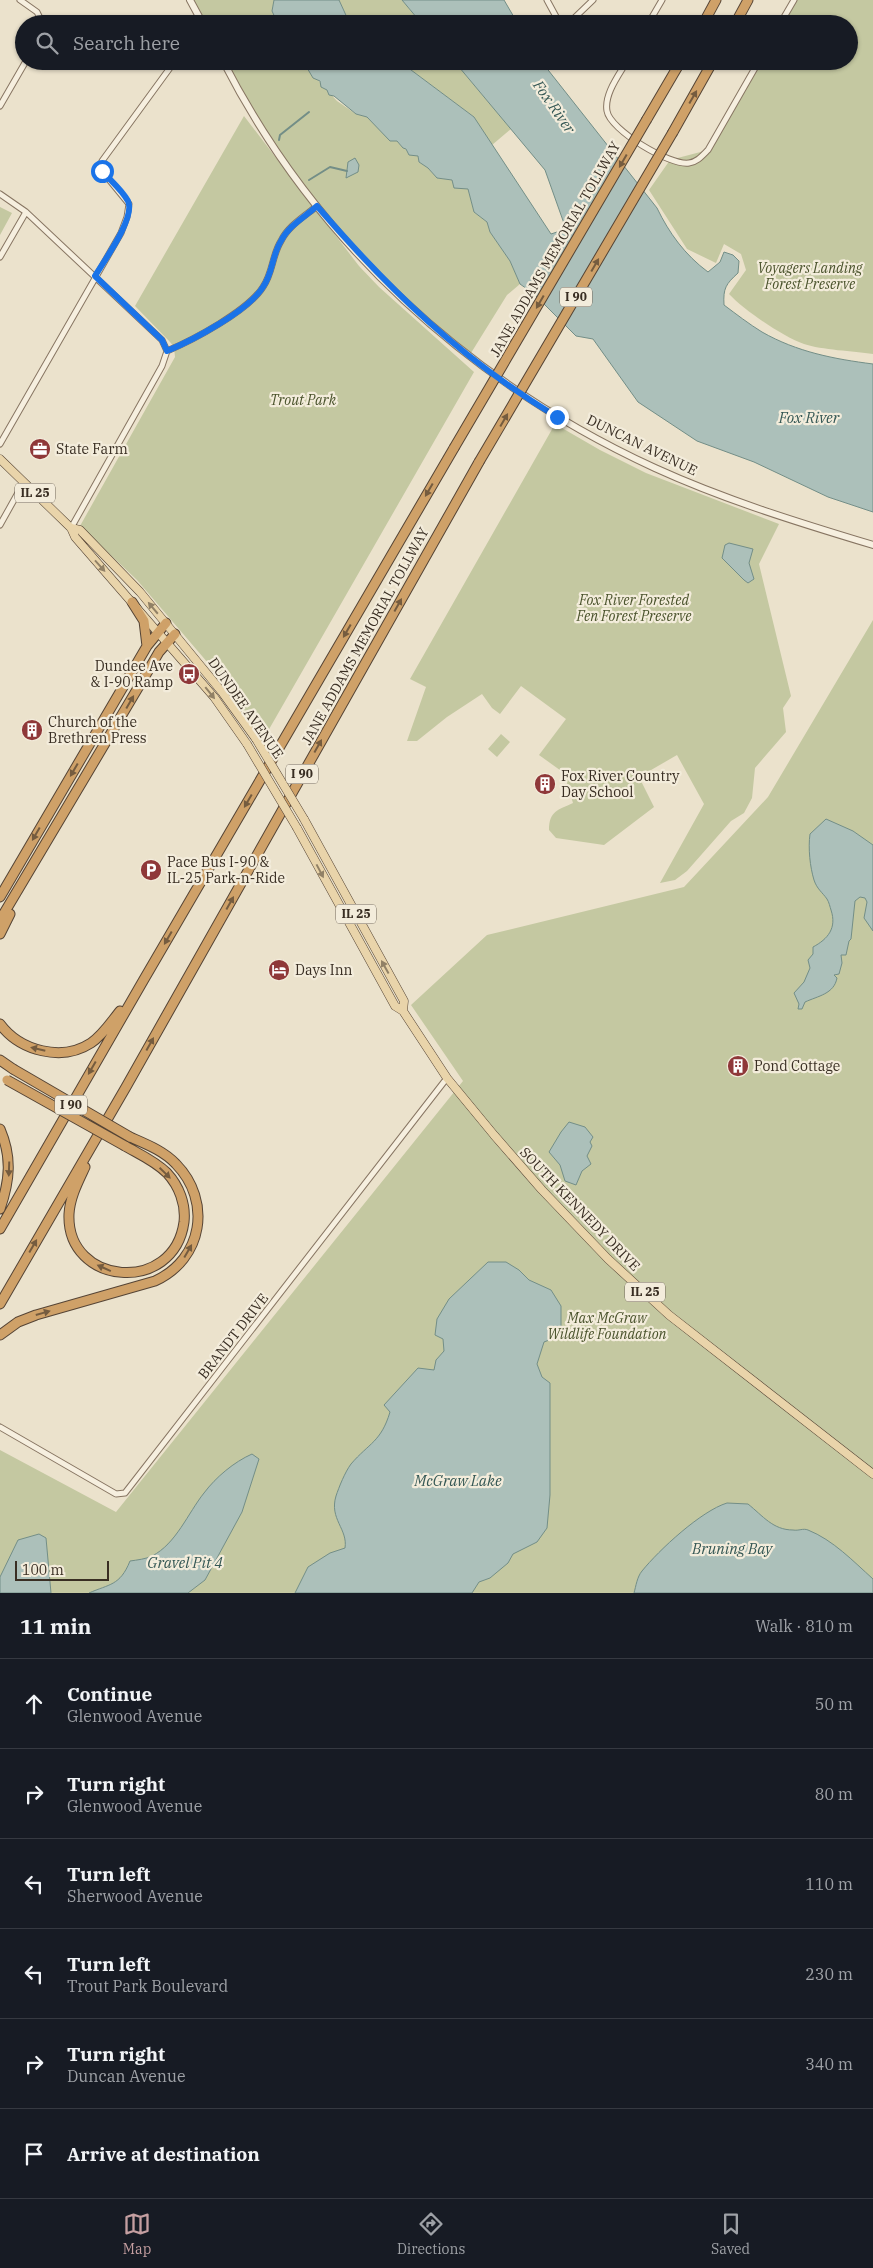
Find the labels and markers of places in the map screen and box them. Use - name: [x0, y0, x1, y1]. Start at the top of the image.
- office icon: State Farm: [28, 437, 52, 461]
- place label: State Farm: [56, 440, 128, 458]
- place label: Dundee Ave & I-90 Ramp: [90, 657, 173, 691]
- bus stop icon: Dundee Ave & I-90 Ramp: [177, 662, 201, 686]
- place label: Church of the Brethren Press: [48, 713, 147, 747]
- building icon: Church of the Brethren Press: [20, 718, 44, 742]
- place label: Fox River Country Day School: [561, 767, 680, 801]
- building icon: Fox River Country Day School: [533, 772, 557, 796]
- place label: Pace Bus I-90 & IL-25 Park-n-Ride: [167, 853, 285, 887]
- parking icon: Pace Bus I-90 & IL-25 Park-n-Ride: [139, 858, 163, 882]
- hotel icon: Days Inn: [267, 958, 291, 982]
- place label: Days Inn: [295, 961, 353, 979]
- building icon: Pond Cottage: [726, 1054, 750, 1078]
- place label: Pond Cottage: [754, 1057, 840, 1075]

